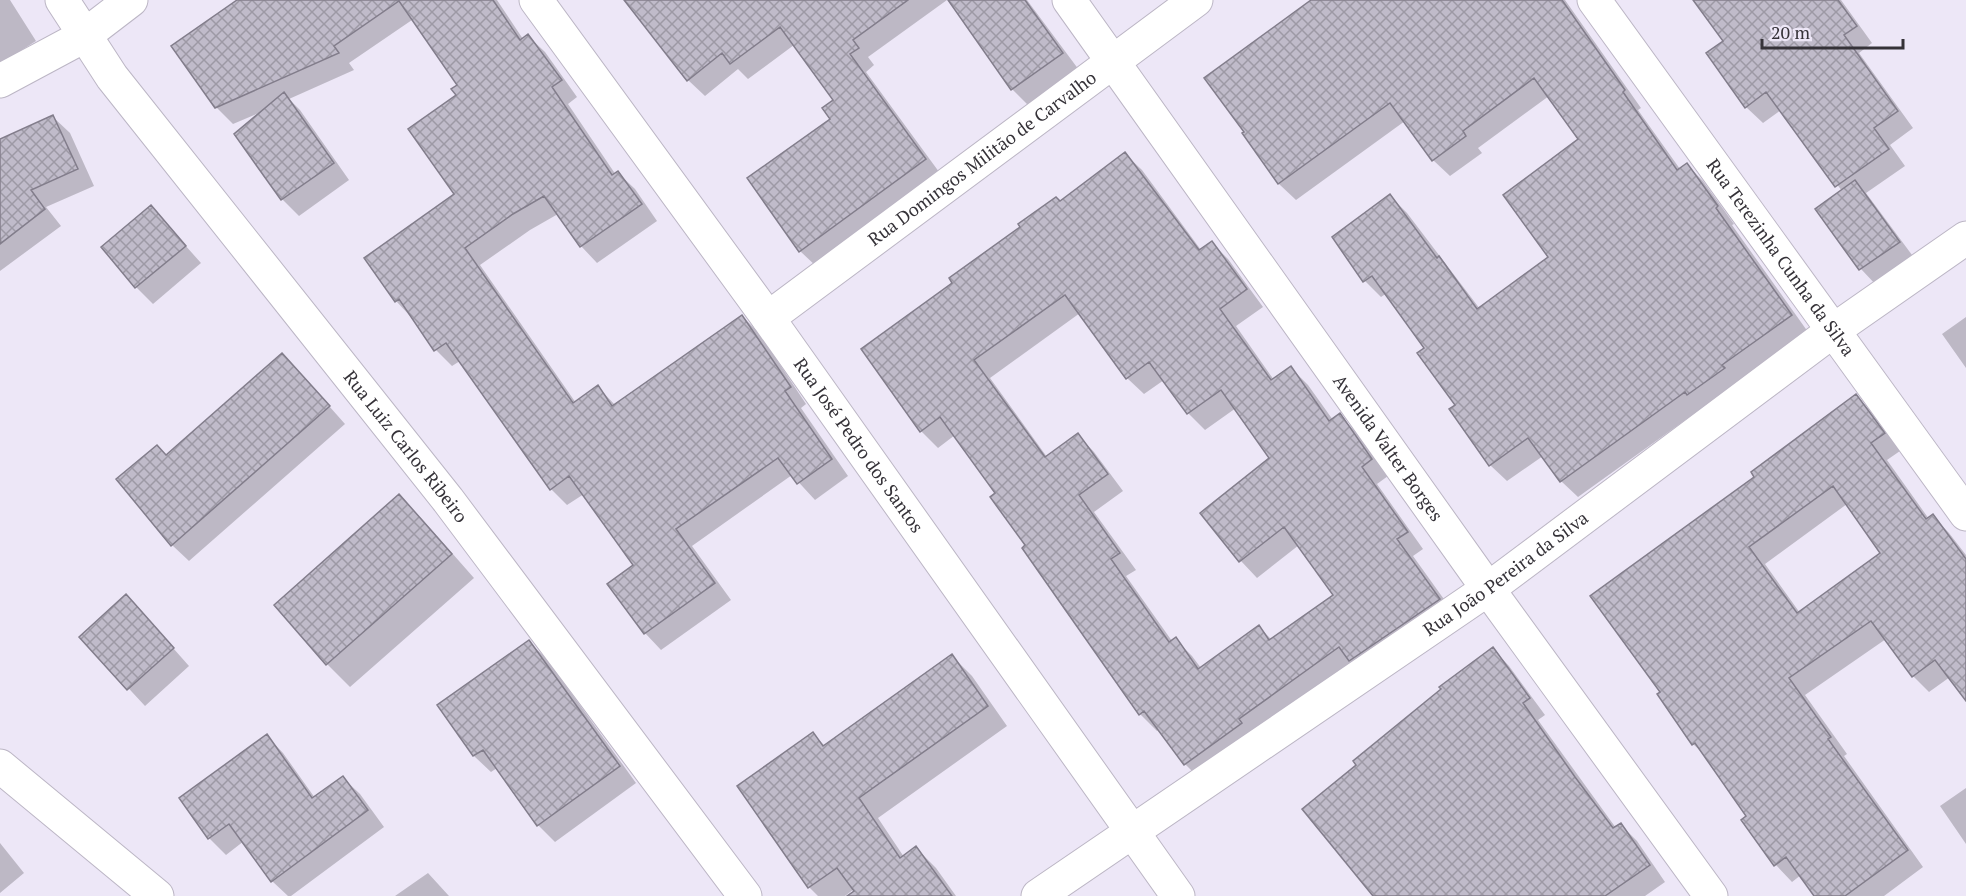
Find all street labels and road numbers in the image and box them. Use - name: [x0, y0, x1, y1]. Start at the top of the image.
- street label: Rua Domingos Militão de Carvalho: [863, 65, 1101, 251]
- street label: Rua Terezinha Cunha da Silva: [1702, 154, 1861, 360]
- street label: Rua José Pedro dos Santos: [789, 353, 930, 537]
- street label: Rua Luiz Carlos Ribeiro: [339, 365, 474, 527]
- street label: Avenida Valter Borges: [1328, 369, 1449, 526]
- street label: Rua João Pereira da Silva: [1418, 505, 1592, 641]

